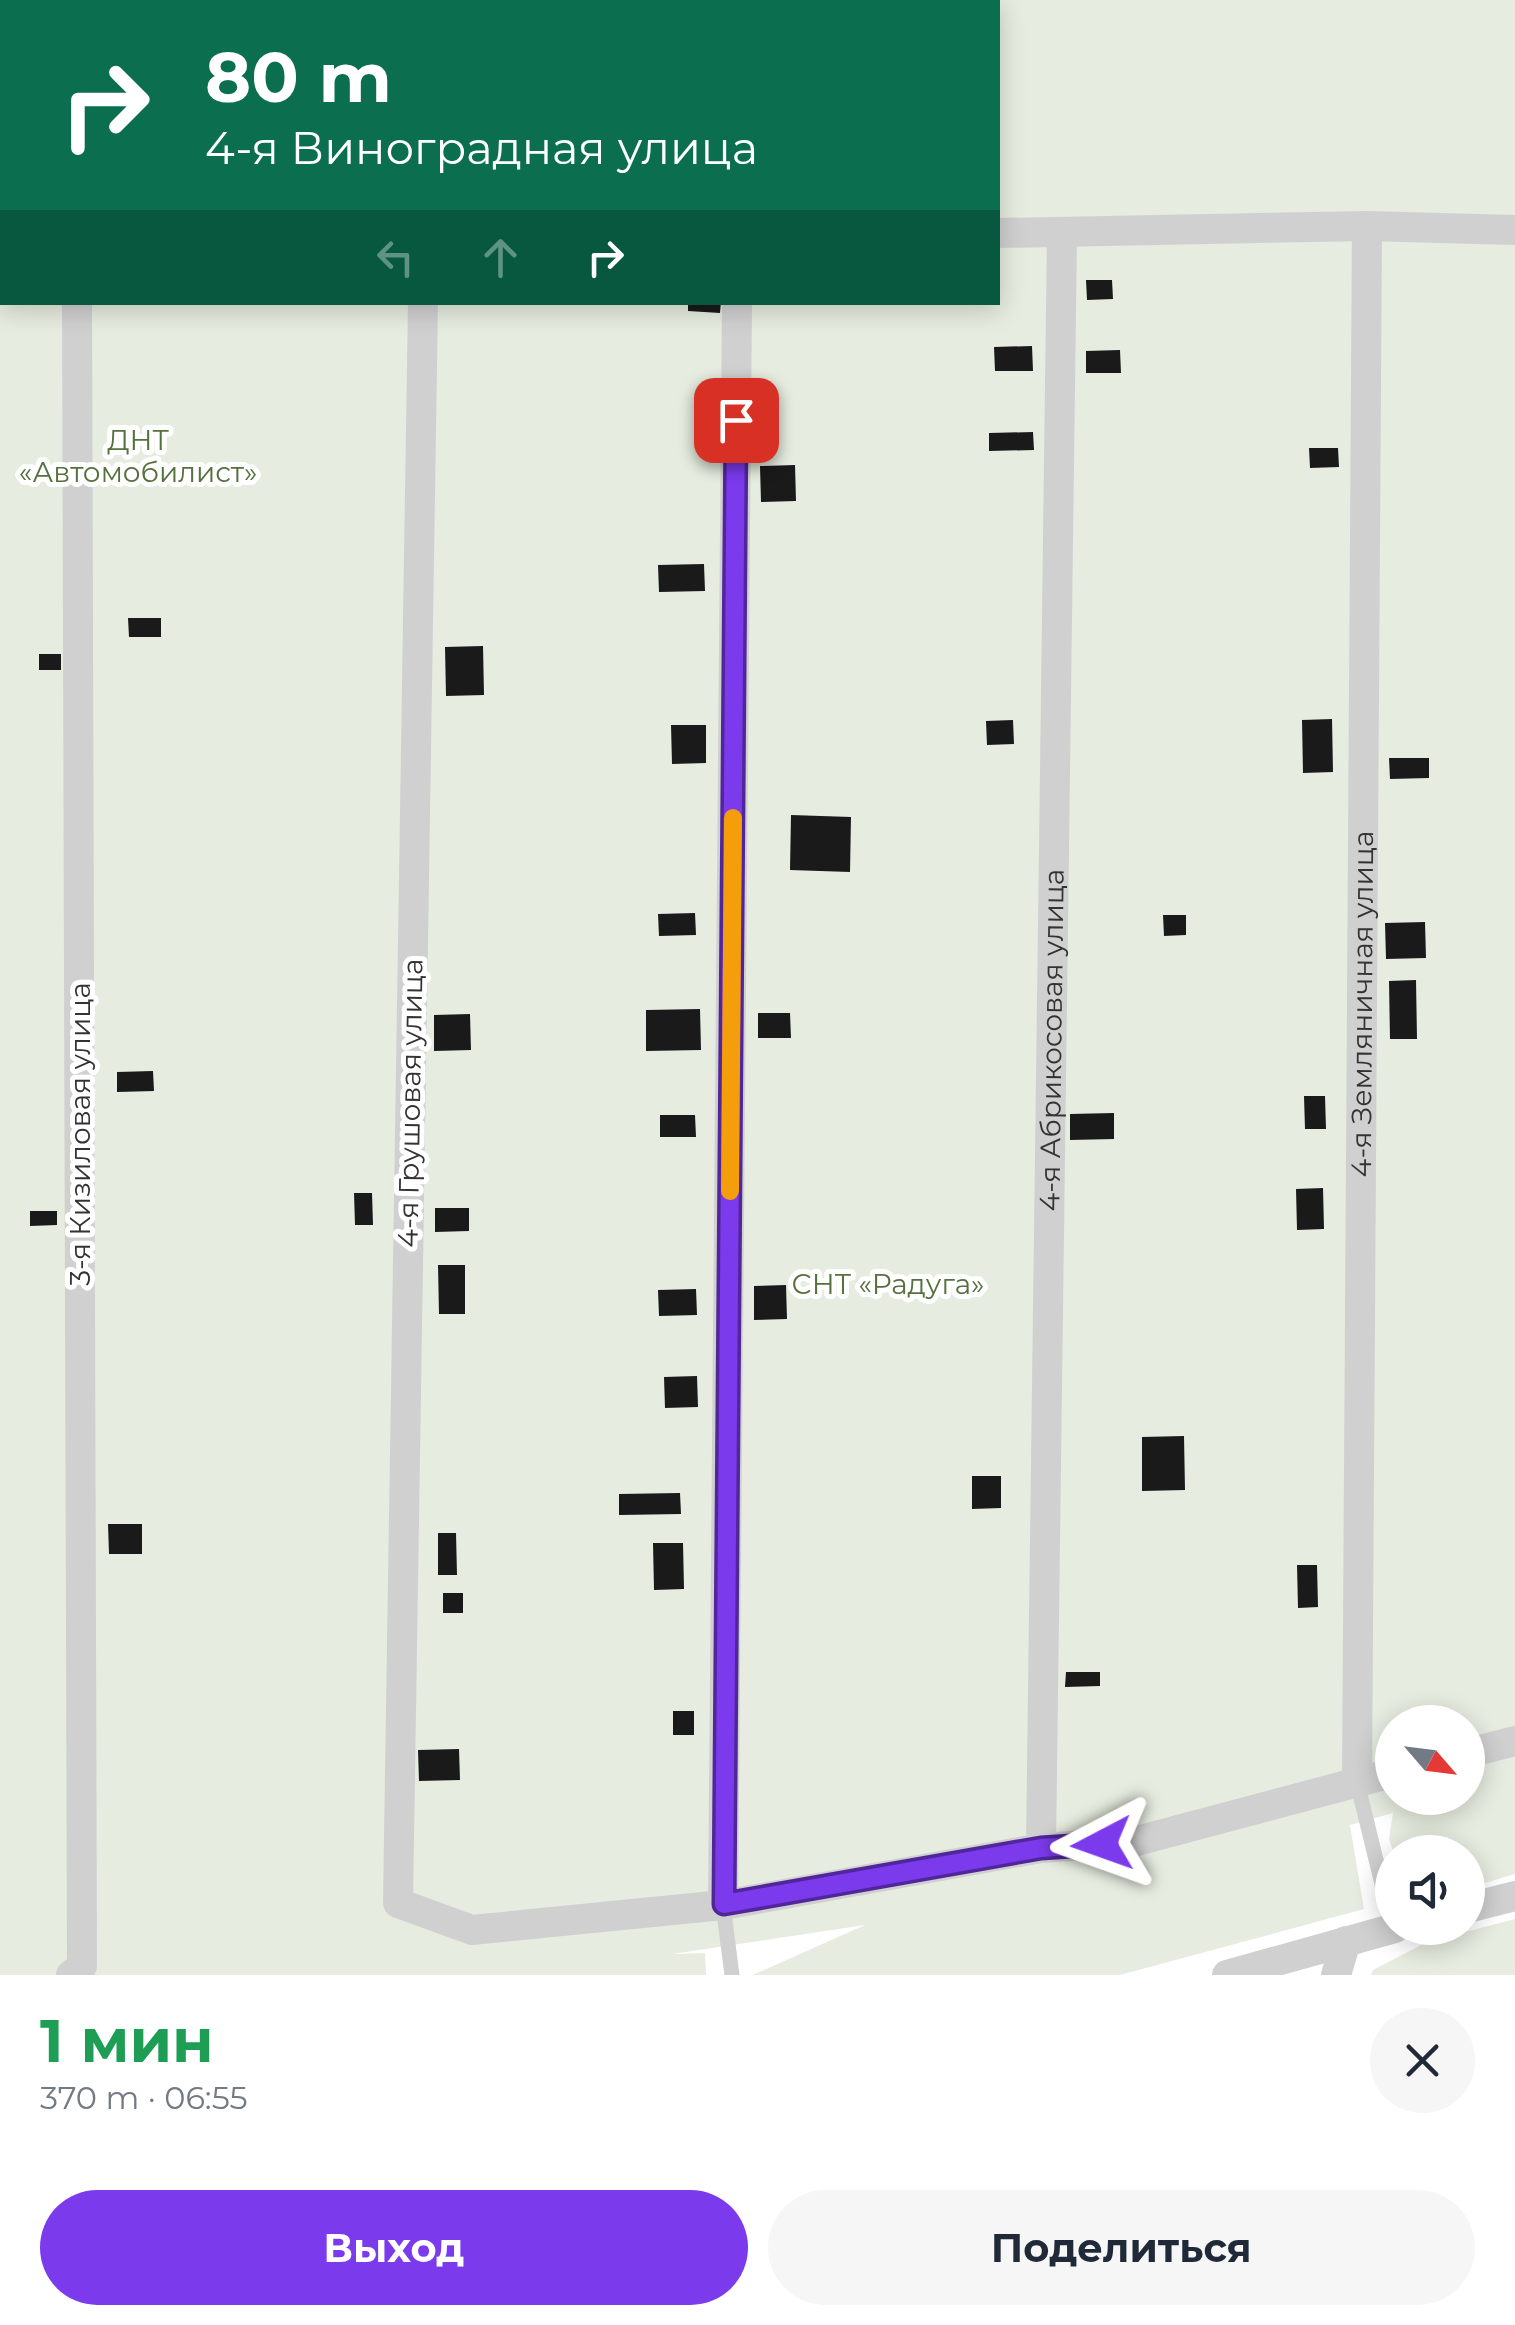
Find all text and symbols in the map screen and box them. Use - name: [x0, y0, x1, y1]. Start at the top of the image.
- text: 80 m: [205, 34, 392, 120]
- icon: right: [40, 40, 170, 170]
- text: 4-я Виноградная улица: [205, 120, 758, 175]
- icon: left: [368, 230, 423, 285]
- icon: ahead: [473, 230, 528, 285]
- icon: right: [578, 230, 633, 285]
- pin: [694, 378, 779, 463]
- icon: arrive: [709, 393, 764, 448]
- park label: ДНТ «Автомобилист»: [19, 423, 257, 489]
- street label: 4-я Земляничная улица: [1344, 831, 1380, 1177]
- street label: 4-я Абрикосовая улица: [1032, 868, 1071, 1212]
- street label: 4-я Грушовая улица: [390, 958, 430, 1248]
- street label: 3-я Кизиловая улица: [63, 982, 97, 1286]
- park label: СНТ «Радуга»: [792, 1267, 984, 1301]
- north arrow: [1375, 1705, 1485, 1815]
- map controls: [1375, 1705, 1485, 1945]
- position arrow: [1050, 1792, 1154, 1896]
- button: sound: [1375, 1835, 1485, 1945]
- text: 1 мин: [40, 2004, 214, 2077]
- button: close: [1370, 2008, 1475, 2113]
- text: 370 m · 06:55: [40, 2078, 248, 2117]
- button: Выход: [40, 2190, 748, 2305]
- button: Поделиться: [768, 2190, 1475, 2305]

